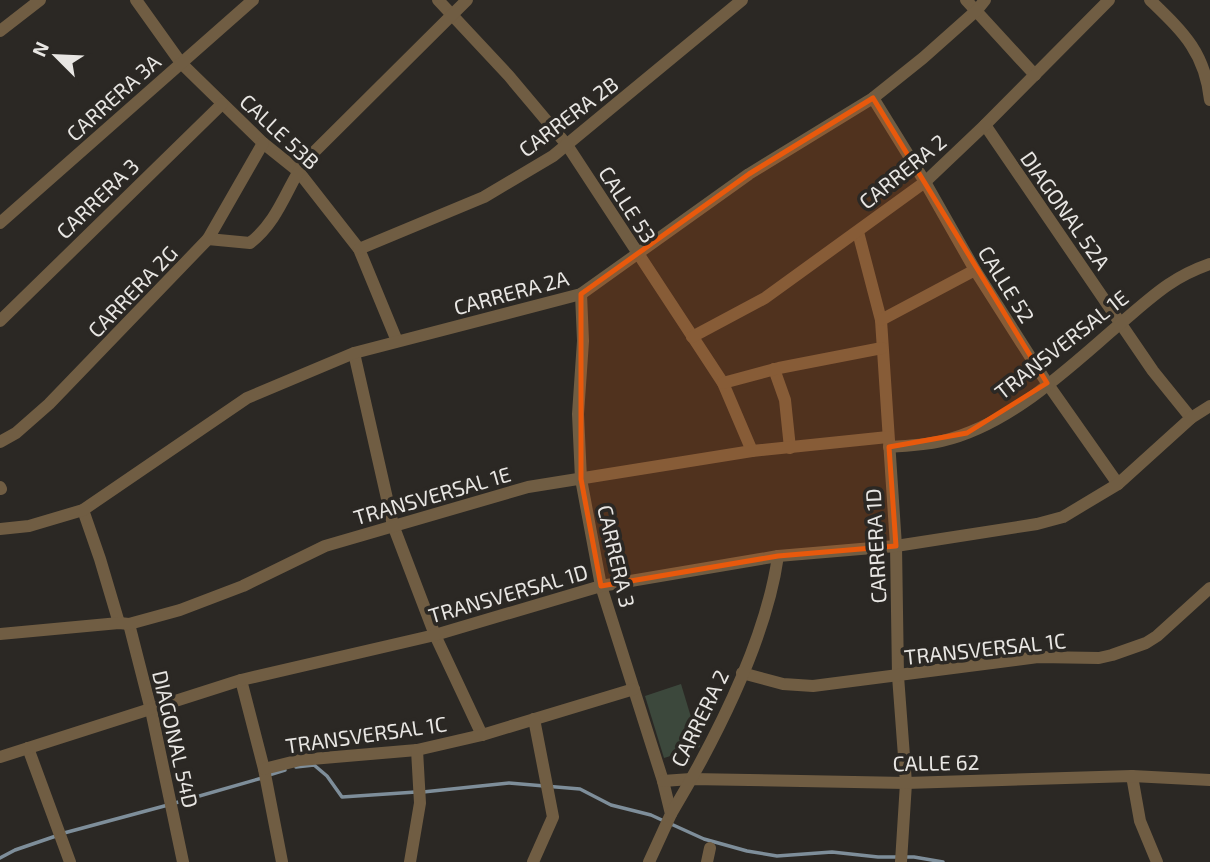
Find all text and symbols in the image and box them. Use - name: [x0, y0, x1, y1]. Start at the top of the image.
- north arrow: [21, 21, 91, 91]
- text: N: [27, 38, 53, 60]
- street label: CARRERA 3A: [61, 48, 165, 146]
- street label: CARRERA 2B: [513, 71, 623, 161]
- street label: CALLE 53B: [235, 88, 325, 174]
- street label: CARRERA 2: [853, 128, 951, 214]
- street label: DIAGONAL 52A: [1016, 146, 1116, 274]
- street label: CARRERA 3: [51, 153, 143, 243]
- street label: CALLE 53: [594, 161, 662, 247]
- street label: CARRERA 2G: [82, 240, 182, 342]
- street label: CALLE 52: [974, 241, 1040, 327]
- street label: CARRERA 2A: [451, 265, 571, 319]
- street label: TRANSVERSAL 1E: [989, 284, 1133, 404]
- street label: TRANSVERSAL 1E: [351, 461, 513, 529]
- street label: CARRERA 1D: [860, 488, 890, 604]
- street label: CARRERA 3: [593, 502, 641, 610]
- street label: TRANSVERSAL 1D: [425, 558, 591, 628]
- street label: TRANSVERSAL 1C: [903, 627, 1067, 669]
- street label: CARRERA 2: [665, 665, 733, 771]
- street label: DIAGONAL 54D: [148, 668, 204, 810]
- street label: TRANSVERSAL 1C: [284, 710, 448, 758]
- street label: CALLE 62: [892, 749, 980, 775]

